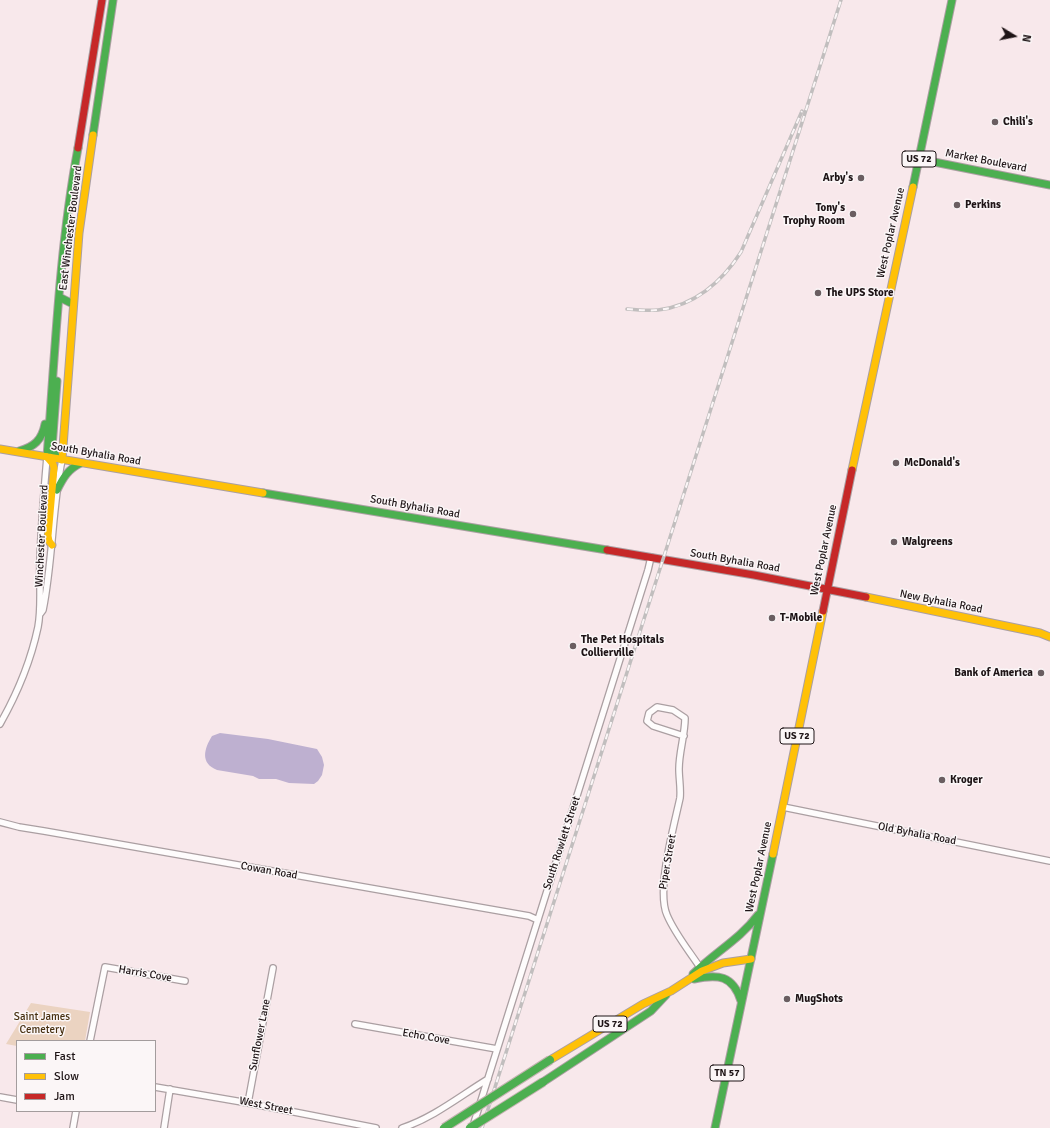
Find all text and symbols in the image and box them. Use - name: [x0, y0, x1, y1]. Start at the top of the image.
- north arrow: [994, 16, 1034, 56]
- text: N: [1019, 33, 1033, 43]
- place label: Chili's: [1003, 115, 1033, 129]
- marker: Chili's: [990, 117, 1000, 127]
- street label: Market Boulevard: [944, 147, 1028, 175]
- road number: US 72: [902, 151, 936, 167]
- street label: East Winchester Boulevard: [57, 165, 85, 291]
- place label: Arby's: [823, 171, 853, 185]
- marker: Arby's: [856, 173, 866, 183]
- street label: West Poplar Avenue: [874, 186, 908, 280]
- place label: Perkins: [965, 198, 1001, 212]
- marker: Perkins: [952, 200, 962, 210]
- place label: Tony's Trophy Room: [783, 201, 845, 227]
- marker: Tony's Trophy Room: [848, 209, 858, 219]
- place label: The UPS Store: [826, 286, 893, 300]
- marker: The UPS Store: [813, 288, 823, 298]
- street label: South Byhalia Road: [50, 440, 142, 468]
- place label: McDonald's: [904, 456, 960, 470]
- marker: McDonald's: [891, 458, 901, 468]
- street label: Winchester Boulevard: [33, 484, 51, 588]
- street label: South Byhalia Road: [369, 493, 461, 521]
- street label: West Poplar Avenue: [808, 503, 840, 597]
- place label: Walgreens: [902, 535, 953, 549]
- marker: Walgreens: [889, 537, 899, 547]
- street label: South Byhalia Road: [689, 547, 781, 575]
- street label: New Byhalia Road: [898, 587, 984, 617]
- place label: T-Mobile: [780, 611, 822, 625]
- marker: T-Mobile: [767, 613, 777, 623]
- place label: The Pet Hospitals Collierville: [581, 633, 664, 659]
- marker: The Pet Hospitals Collierville: [568, 641, 578, 651]
- place label: Bank of America: [954, 666, 1033, 680]
- marker: Bank of America: [1036, 668, 1046, 678]
- road number: US 72: [780, 728, 814, 744]
- place label: Kroger: [950, 773, 982, 787]
- marker: Kroger: [937, 775, 947, 785]
- street label: South Rowlett Street: [541, 795, 583, 891]
- street label: West Poplar Avenue: [743, 820, 775, 914]
- street label: Old Byhalia Road: [877, 820, 957, 848]
- street label: Piper Street: [657, 833, 679, 891]
- street label: Cowan Road: [240, 860, 298, 882]
- street label: Harris Cove: [117, 963, 173, 985]
- place label: MugShots: [795, 992, 843, 1006]
- marker: MugShots: [782, 994, 792, 1004]
- street label: Sunflower Lane: [247, 998, 273, 1072]
- park label: Saint James Cemetery: [14, 1010, 70, 1036]
- road number: US 72: [593, 1016, 627, 1032]
- street label: Echo Cove: [401, 1026, 451, 1048]
- legend: [16, 1040, 156, 1112]
- text: Fast: [54, 1049, 75, 1064]
- road number: TN 57: [710, 1065, 744, 1081]
- text: Slow: [54, 1069, 79, 1084]
- text: Jam: [54, 1089, 75, 1104]
- street label: West Street: [238, 1094, 294, 1118]

